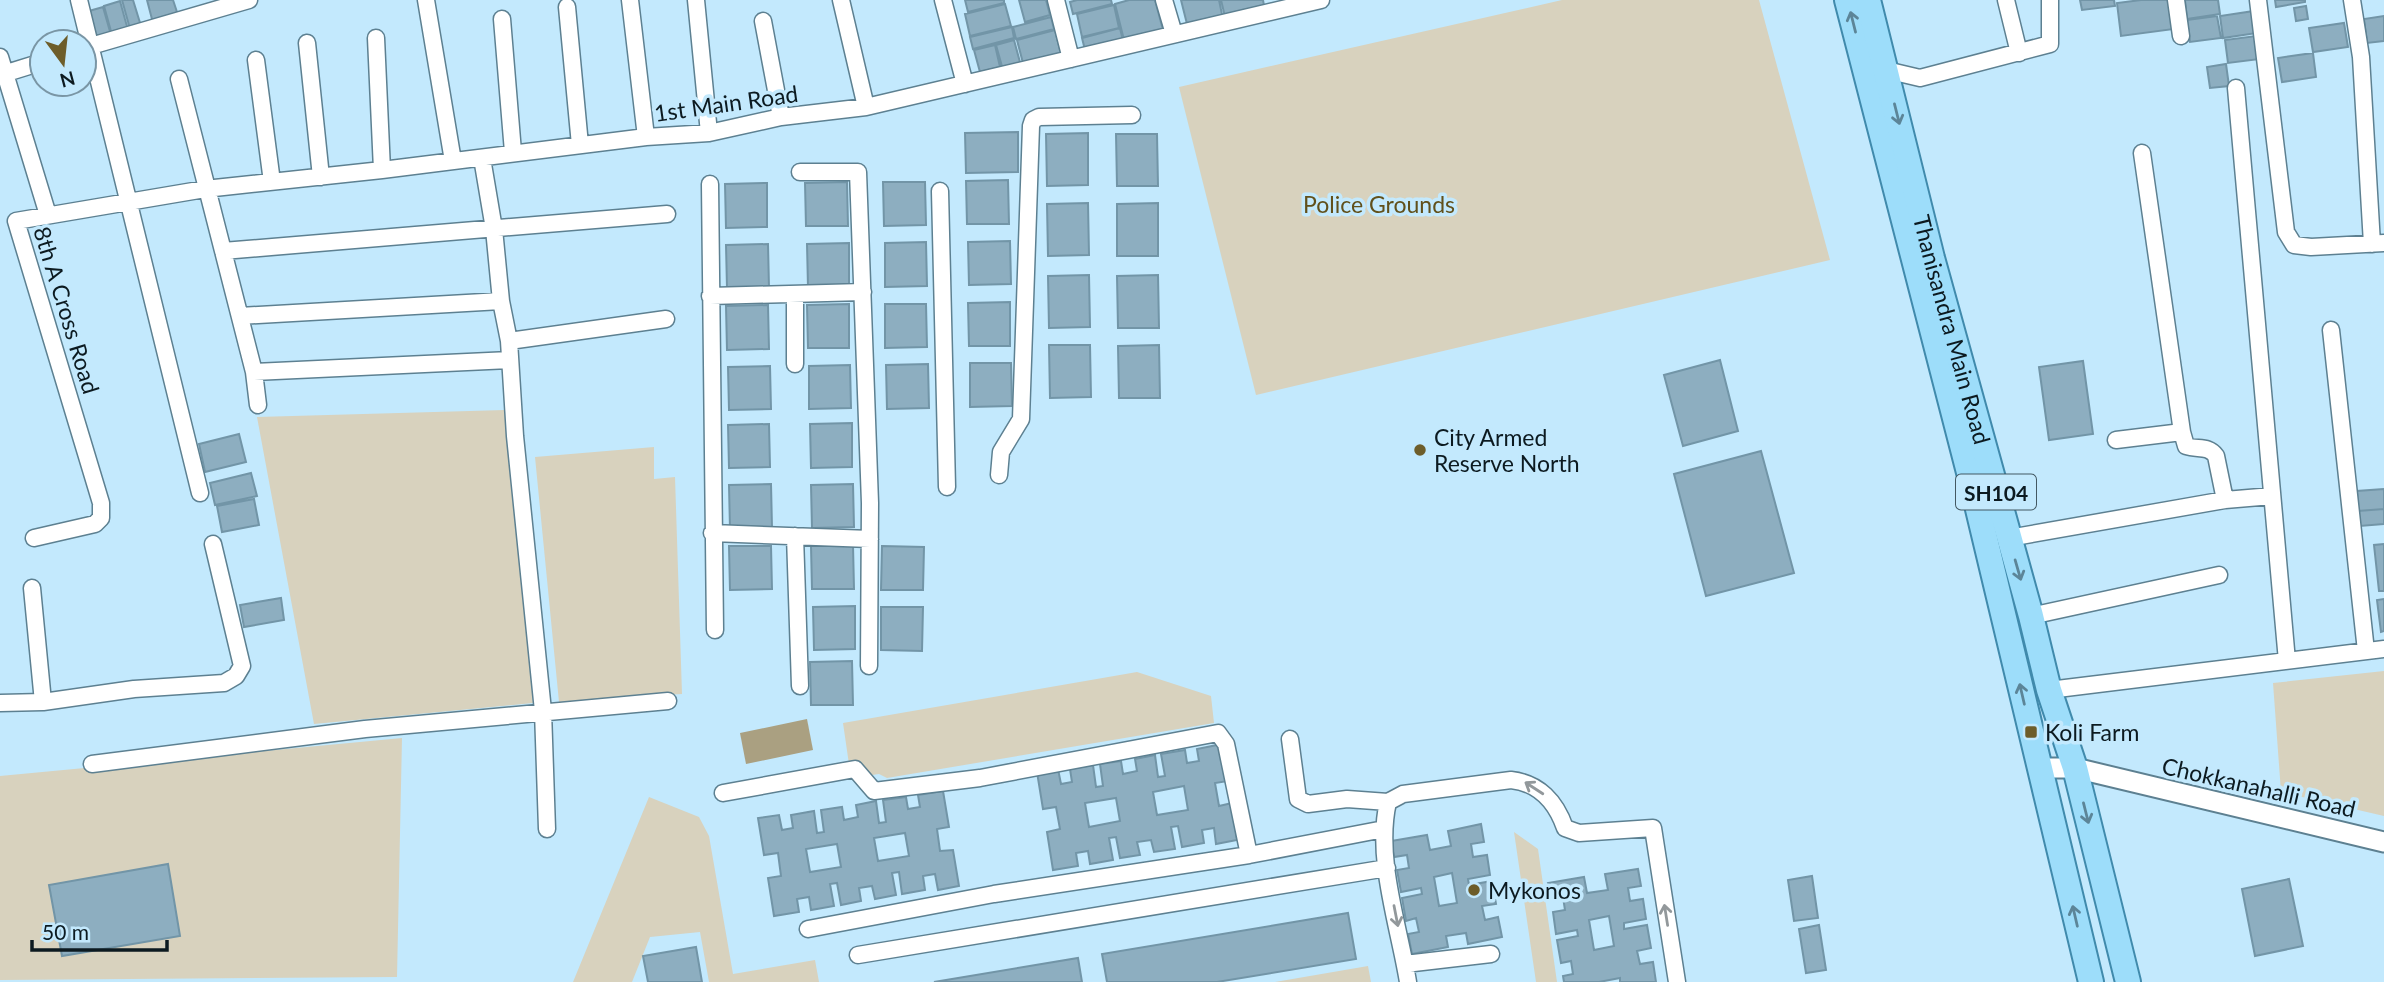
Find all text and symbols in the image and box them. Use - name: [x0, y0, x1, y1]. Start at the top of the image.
- one-way arrow: [1846, 11, 1859, 34]
- north arrow: [28, 28, 98, 98]
- text: N: [57, 67, 78, 93]
- street label: 1st Main Road: [652, 79, 800, 127]
- one-way arrow: [1890, 102, 1904, 125]
- park label: Police Grounds: [1303, 190, 1455, 218]
- street label: Thanisandra Main Road: [1908, 212, 1997, 447]
- street label: 8th A Cross Road: [28, 223, 106, 397]
- place label: City Armed Reserve North: [1434, 423, 1580, 477]
- marker: City Armed Reserve North: [1412, 442, 1428, 458]
- road number: SH104: [1956, 475, 2036, 510]
- one-way arrow: [2012, 558, 2025, 581]
- one-way arrow: [2015, 683, 2028, 706]
- place label: Koli Farm: [2045, 718, 2139, 746]
- marker: Koli Farm: [2023, 724, 2039, 740]
- street label: Chokkanahalli Road: [2159, 751, 2359, 823]
- one-way arrow: [1525, 781, 1545, 795]
- one-way arrow: [2080, 801, 2093, 824]
- place label: Mykonos: [1488, 876, 1581, 904]
- marker: Mykonos: [1466, 882, 1482, 898]
- one-way arrow: [1390, 904, 1403, 927]
- one-way arrow: [1659, 904, 1672, 926]
- one-way arrow: [2068, 905, 2081, 928]
- scale bar: [32, 908, 166, 952]
- text: 50 m: [42, 919, 89, 944]

